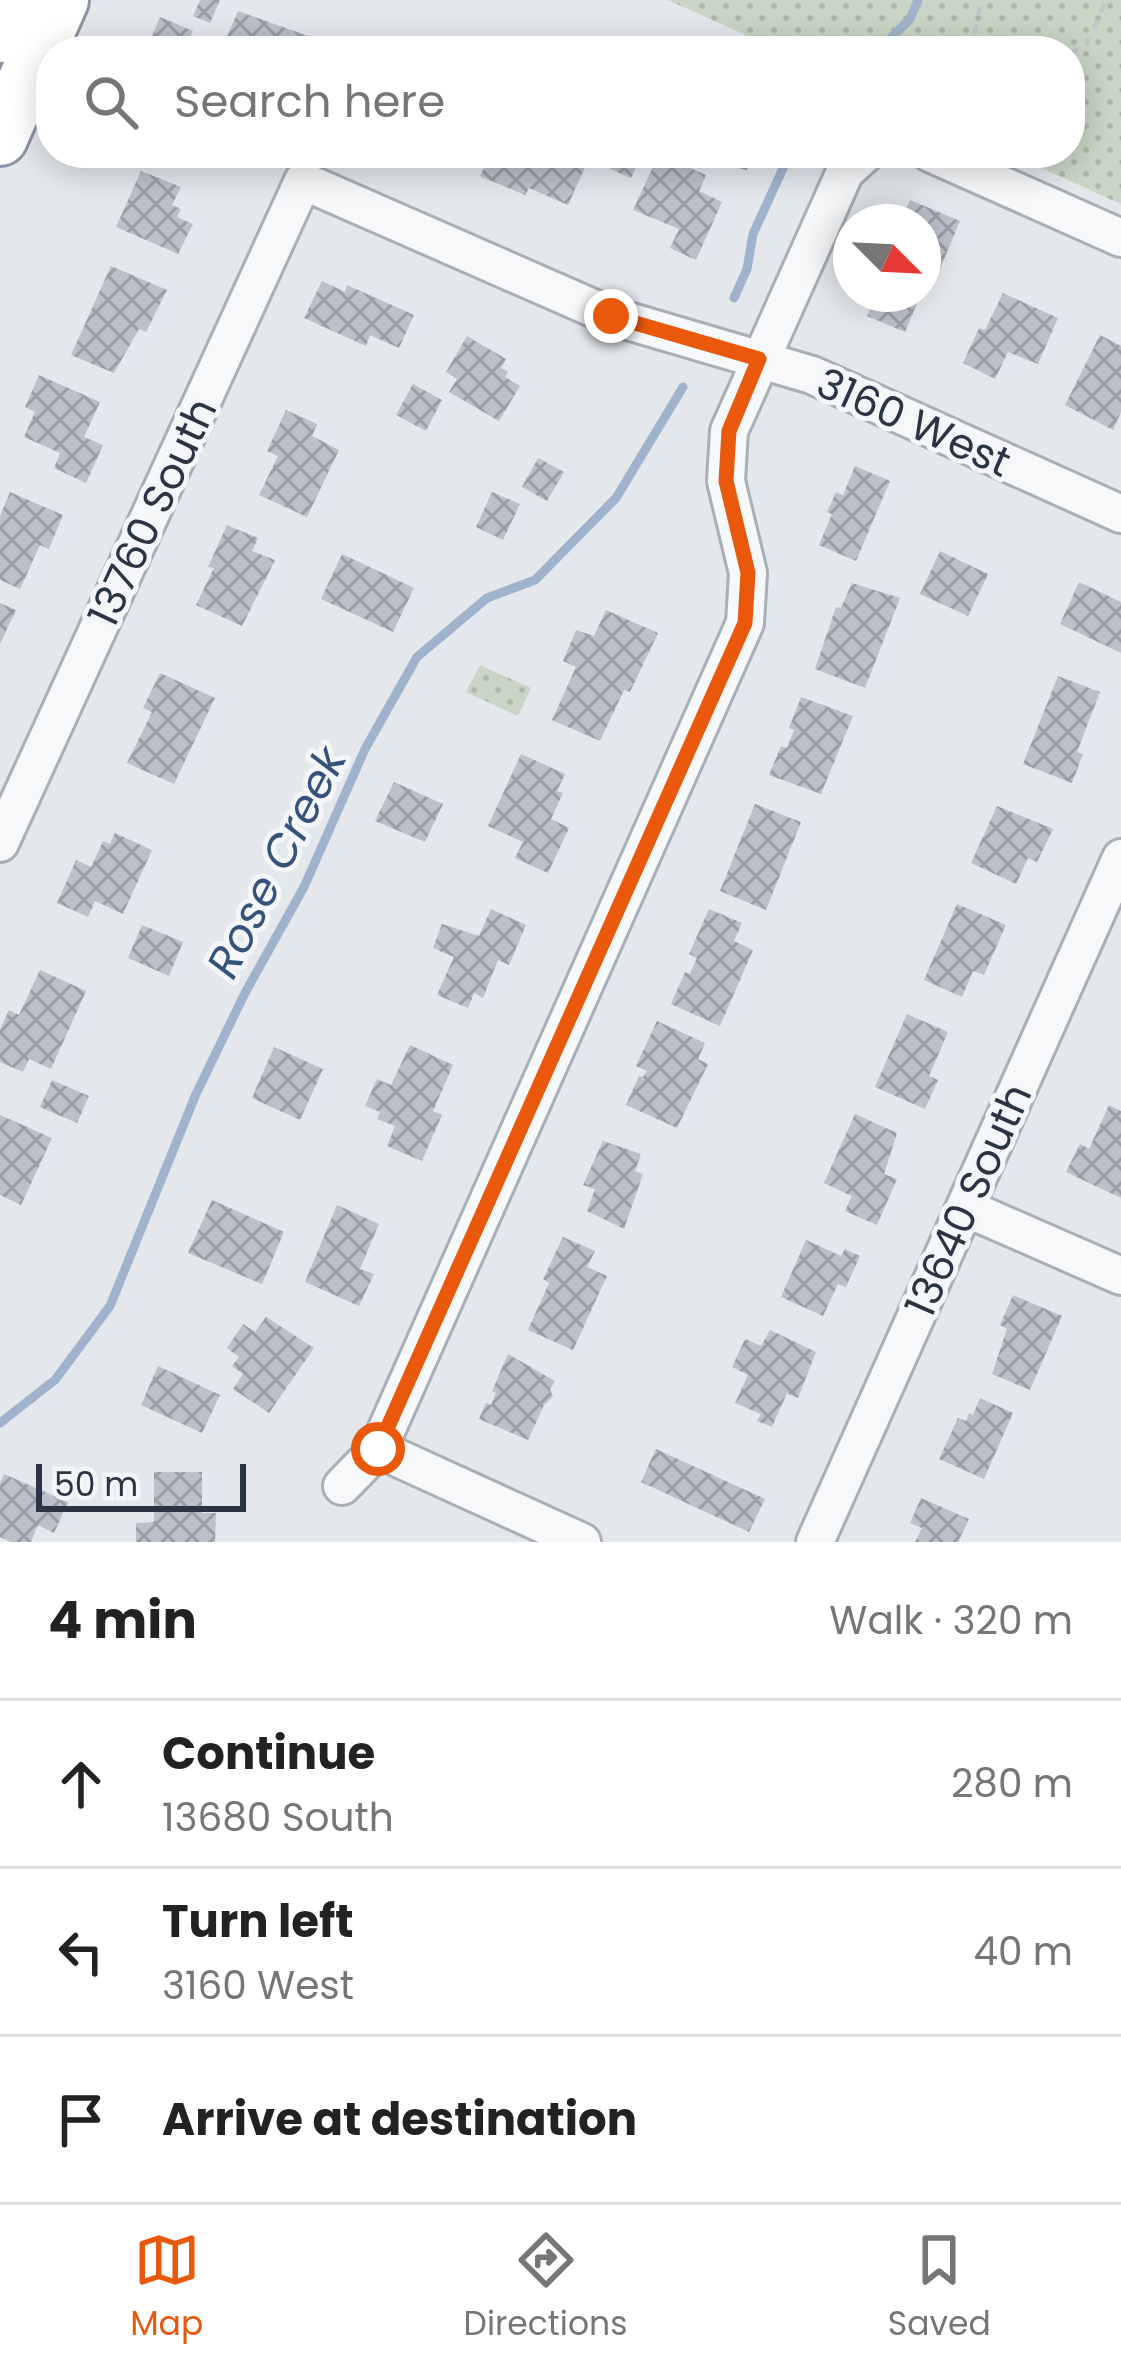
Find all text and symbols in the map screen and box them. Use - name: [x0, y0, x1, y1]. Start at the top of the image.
- search box: [36, 36, 1085, 168]
- icon: search: [78, 69, 144, 135]
- text: Search here: [174, 70, 445, 133]
- north arrow: [833, 204, 941, 312]
- route end: [584, 289, 638, 343]
- street label: 3160 West: [807, 353, 1020, 491]
- street label: 13760 South: [74, 388, 231, 636]
- water label: Rose Creek: [191, 734, 362, 989]
- street label: 13640 South: [891, 1074, 1046, 1326]
- route start: [351, 1422, 405, 1476]
- scale bar: [36, 1458, 246, 1511]
- text: 50 m: [54, 1461, 138, 1508]
- text: 4 min: [48, 1584, 197, 1656]
- text: Walk · 320 m: [829, 1593, 1073, 1648]
- text: Continue: [162, 1722, 375, 1785]
- icon: ahead: [48, 1751, 114, 1817]
- text: 280 m: [951, 1756, 1073, 1811]
- text: 13680 South: [162, 1790, 394, 1845]
- text: Turn left: [162, 1890, 354, 1953]
- icon: left: [48, 1919, 114, 1985]
- text: 40 m: [973, 1924, 1073, 1979]
- text: 3160 West: [162, 1958, 354, 2013]
- icon: arrive: [48, 2087, 114, 2153]
- text: Arrive at destination: [162, 2088, 637, 2151]
- tab: Map: [130, 2227, 203, 2349]
- tab: Directions: [464, 2227, 627, 2349]
- tab: Saved: [888, 2227, 991, 2349]

